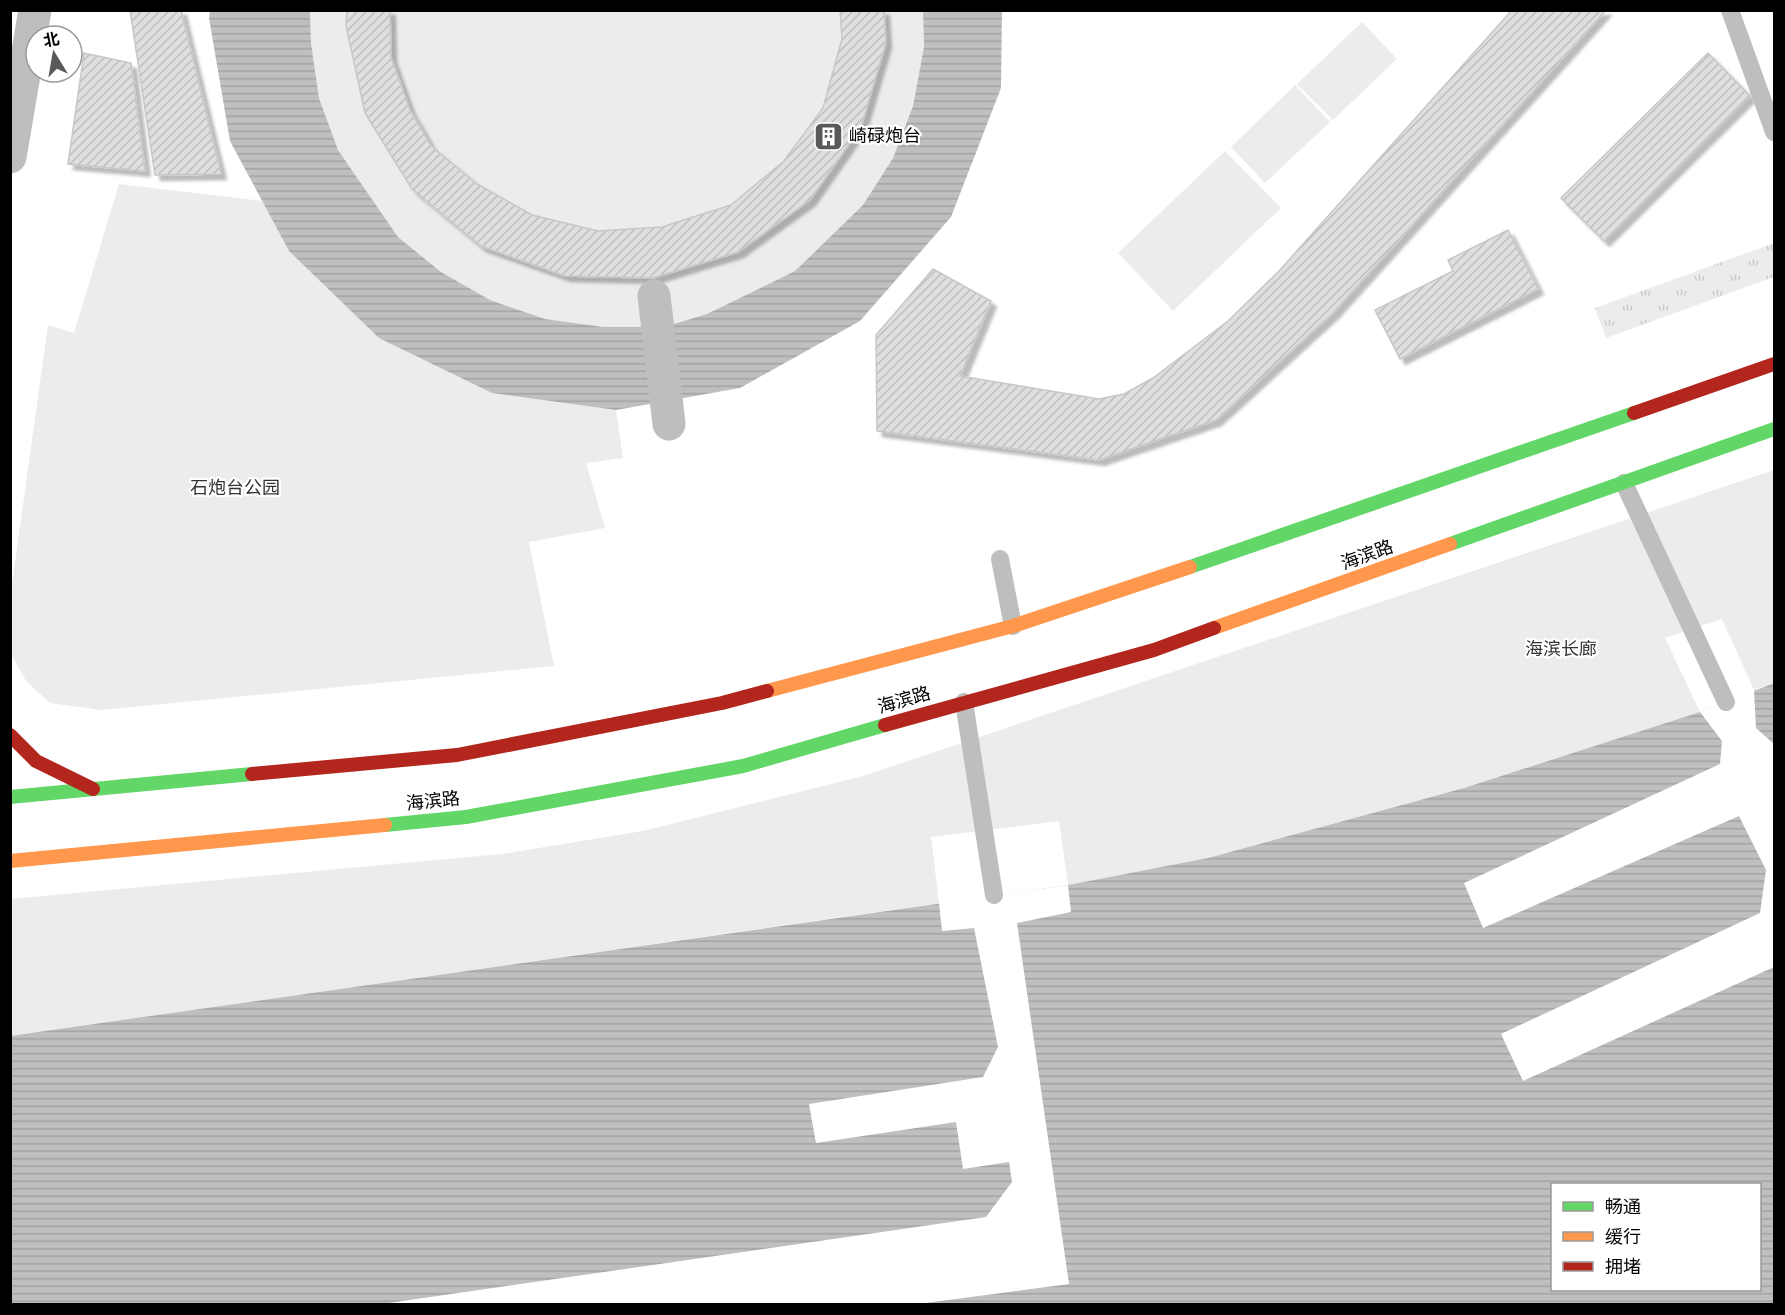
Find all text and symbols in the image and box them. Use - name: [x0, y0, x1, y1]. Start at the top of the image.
- north arrow: [24, 24, 84, 84]
- text: 北: [41, 28, 61, 51]
- building icon: 崎碌炮台: [812, 120, 844, 152]
- place label: 崎碌炮台: [849, 124, 921, 147]
- park label: 石炮台公园: [190, 476, 280, 499]
- street label: 海滨路: [1338, 534, 1396, 575]
- park label: 海滨长廊: [1525, 637, 1597, 660]
- street label: 海滨路: [875, 681, 933, 718]
- street label: 海滨路: [405, 786, 461, 815]
- legend: [1551, 1183, 1761, 1291]
- text: 畅通: [1605, 1195, 1641, 1218]
- text: 缓行: [1605, 1225, 1641, 1248]
- text: 拥堵: [1605, 1255, 1641, 1278]

